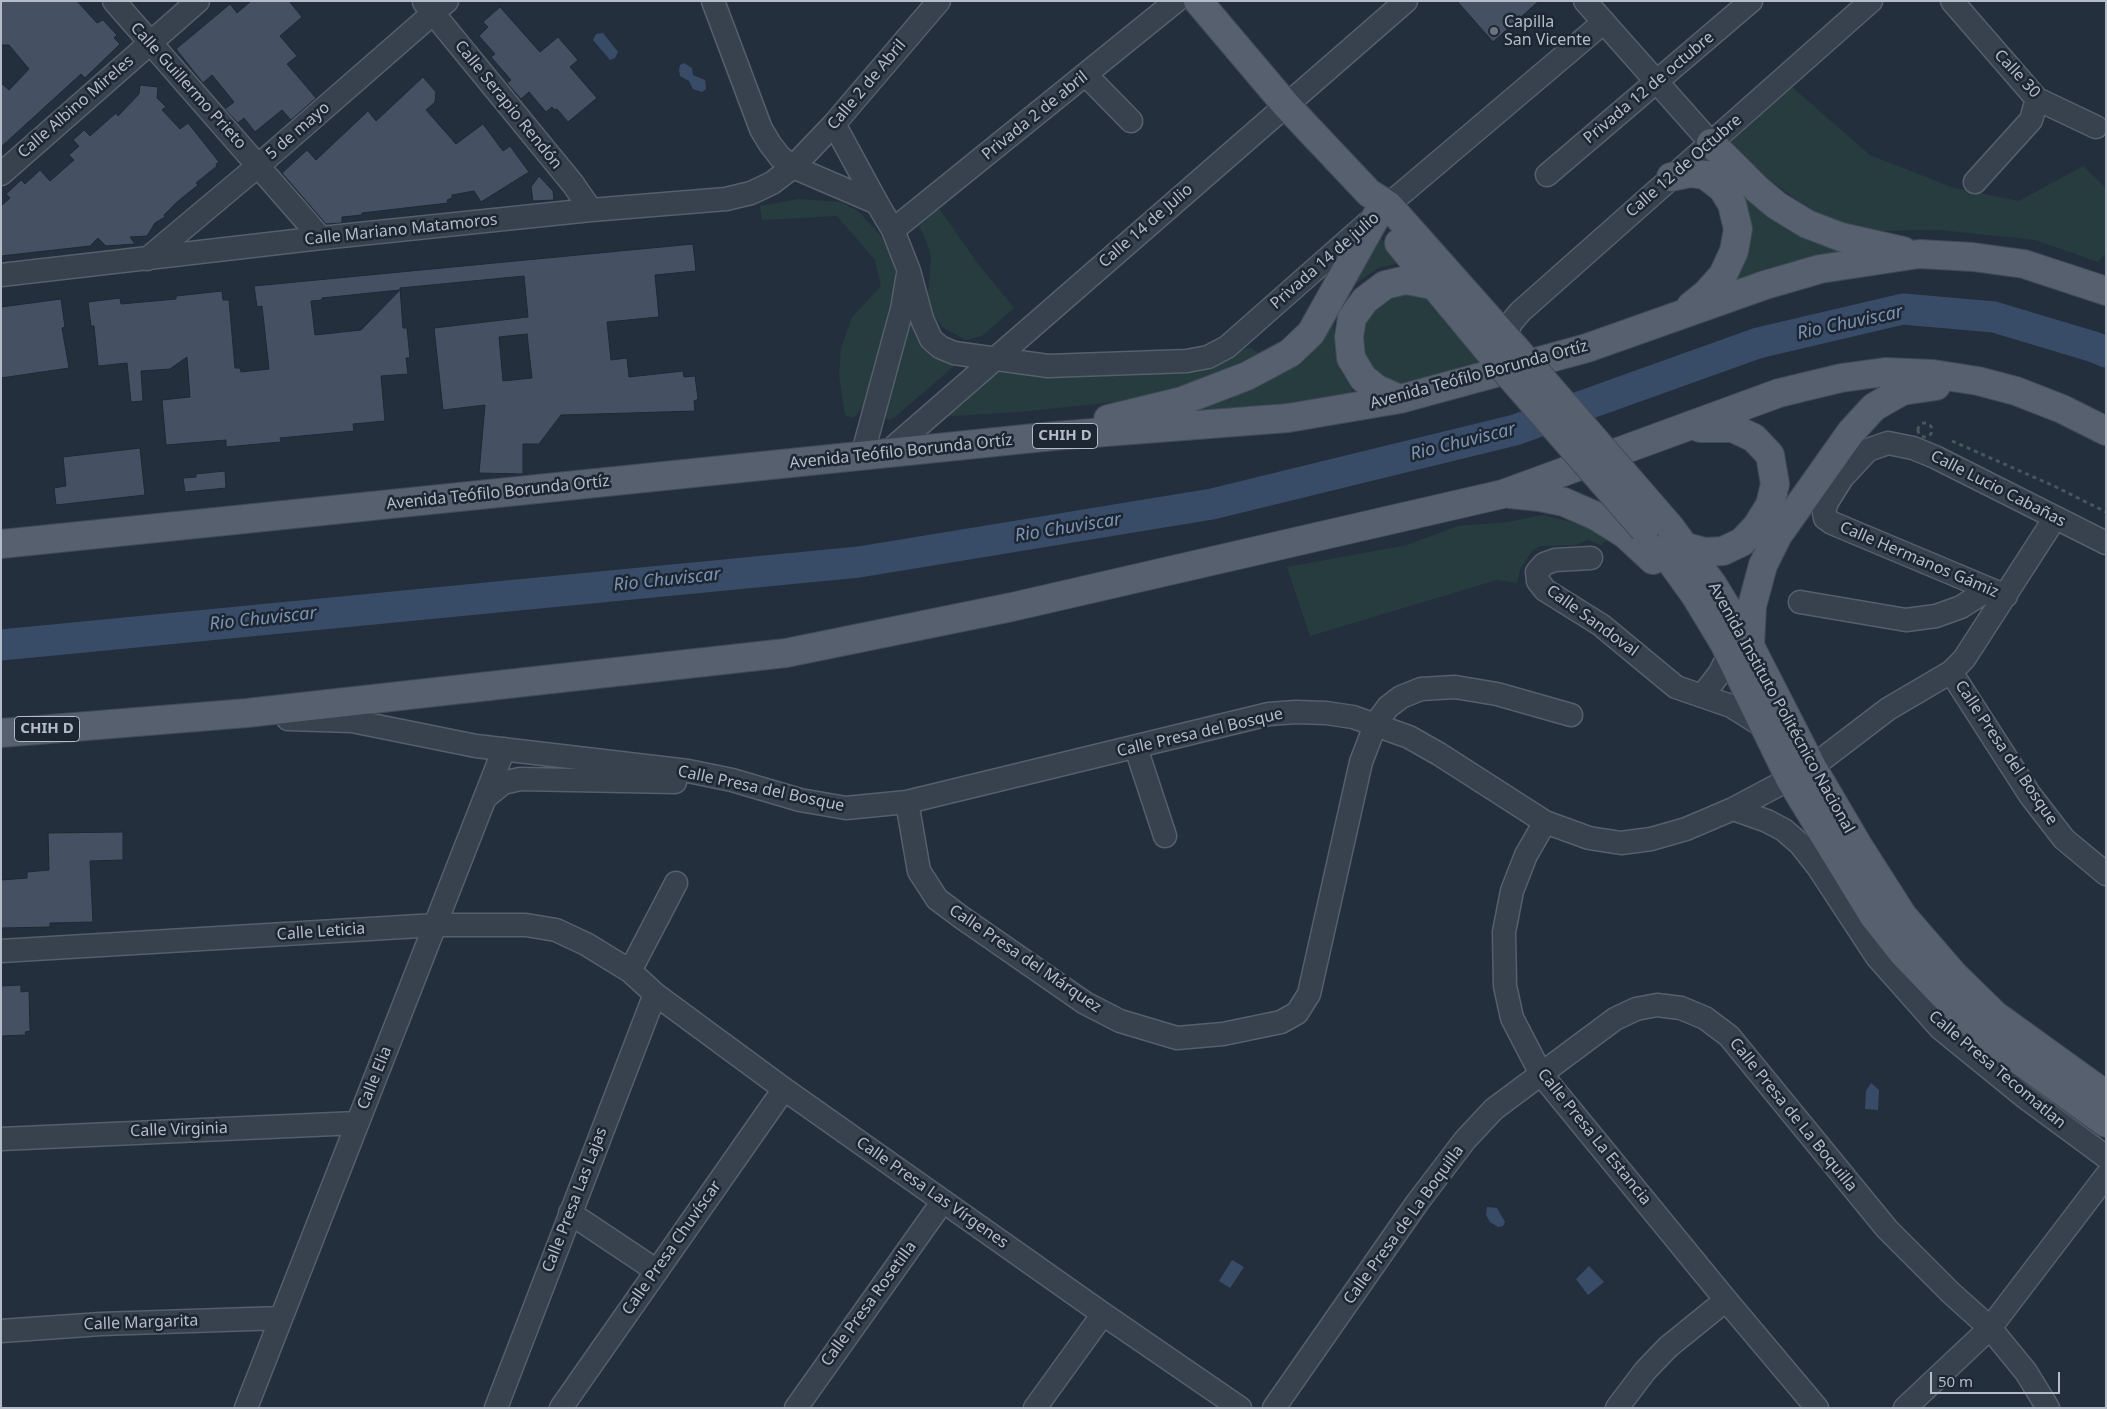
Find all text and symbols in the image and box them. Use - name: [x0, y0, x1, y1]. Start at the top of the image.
- place label: Capilla San Vicente: [1504, 12, 1591, 50]
- street label: Calle Guillermo Prieto: [126, 19, 250, 153]
- marker: Capilla San Vicente: [1488, 25, 1500, 37]
- street label: Privada 12 de octubre: [1580, 28, 1718, 148]
- street label: Calle 2 de Abril: [824, 36, 910, 134]
- street label: Calle Serapio Rendón: [450, 37, 566, 173]
- street label: Calle 30: [1990, 46, 2044, 102]
- street label: Calle Albino Mireles: [14, 51, 138, 163]
- street label: Privada 2 de abril: [978, 67, 1092, 165]
- street label: 5 de mayo: [262, 98, 334, 164]
- street label: Calle 12 de Octubre: [1622, 111, 1746, 221]
- street label: Calle 14 de Julio: [1095, 180, 1197, 272]
- street label: Privada 14 de julio: [1267, 209, 1383, 313]
- street label: Calle Mariano Matamoros: [304, 210, 498, 250]
- water label: Rio Chuviscar: [1795, 301, 1905, 345]
- street label: Avenida Teófilo Borunda Ortíz: [1368, 337, 1590, 413]
- water label: Rio Chuviscar: [1408, 419, 1518, 465]
- road number: CHIH D: [1032, 424, 1098, 448]
- street label: Avenida Teófilo Borunda Ortíz: [788, 431, 1014, 473]
- street label: Calle Lucio Cabañas: [1927, 447, 2069, 531]
- street label: Avenida Teófilo Borunda Ortíz: [385, 472, 611, 514]
- water label: Rio Chuviscar: [1013, 509, 1123, 547]
- street label: Calle Hermanos Gámiz: [1837, 518, 2001, 602]
- water label: Rio Chuviscar: [612, 564, 722, 596]
- street label: Avenida Instituto Politécnico Nacional: [1704, 579, 1858, 837]
- street label: Calle Sandoval: [1542, 581, 1642, 661]
- water label: Rio Chuviscar: [208, 603, 318, 635]
- street label: Calle Presa del Bosque: [1951, 677, 2061, 829]
- street label: Calle Presa del Bosque: [1115, 705, 1285, 761]
- road number: CHIH D: [15, 716, 80, 742]
- street label: Calle Presa del Bosque: [676, 762, 846, 816]
- street label: Calle Presa del Márquez: [945, 901, 1105, 1017]
- street label: Calle Leticia: [276, 919, 366, 945]
- street label: Calle Presa Tecomatlan: [1924, 1007, 2070, 1133]
- street label: Calle Presa de La Boquilla: [1725, 1034, 1861, 1196]
- street label: Calle Elia: [354, 1044, 396, 1112]
- street label: Calle Presa La Estancia: [1533, 1065, 1655, 1209]
- street label: Calle Virginia: [130, 1119, 228, 1141]
- street label: Calle Presa Las Lajas: [539, 1125, 611, 1275]
- street label: Calle Presa Las Vírgenes: [852, 1133, 1012, 1253]
- street label: Calle Presa de La Boquilla: [1340, 1142, 1468, 1308]
- street label: Calle Presa Chuvíscar: [618, 1177, 726, 1319]
- street label: Calle Presa Rosetilla: [817, 1238, 921, 1370]
- street label: Calle Margarita: [83, 1311, 199, 1335]
- scale bar: [1932, 1362, 2062, 1394]
- text: 50 m: [1938, 1371, 1973, 1391]

